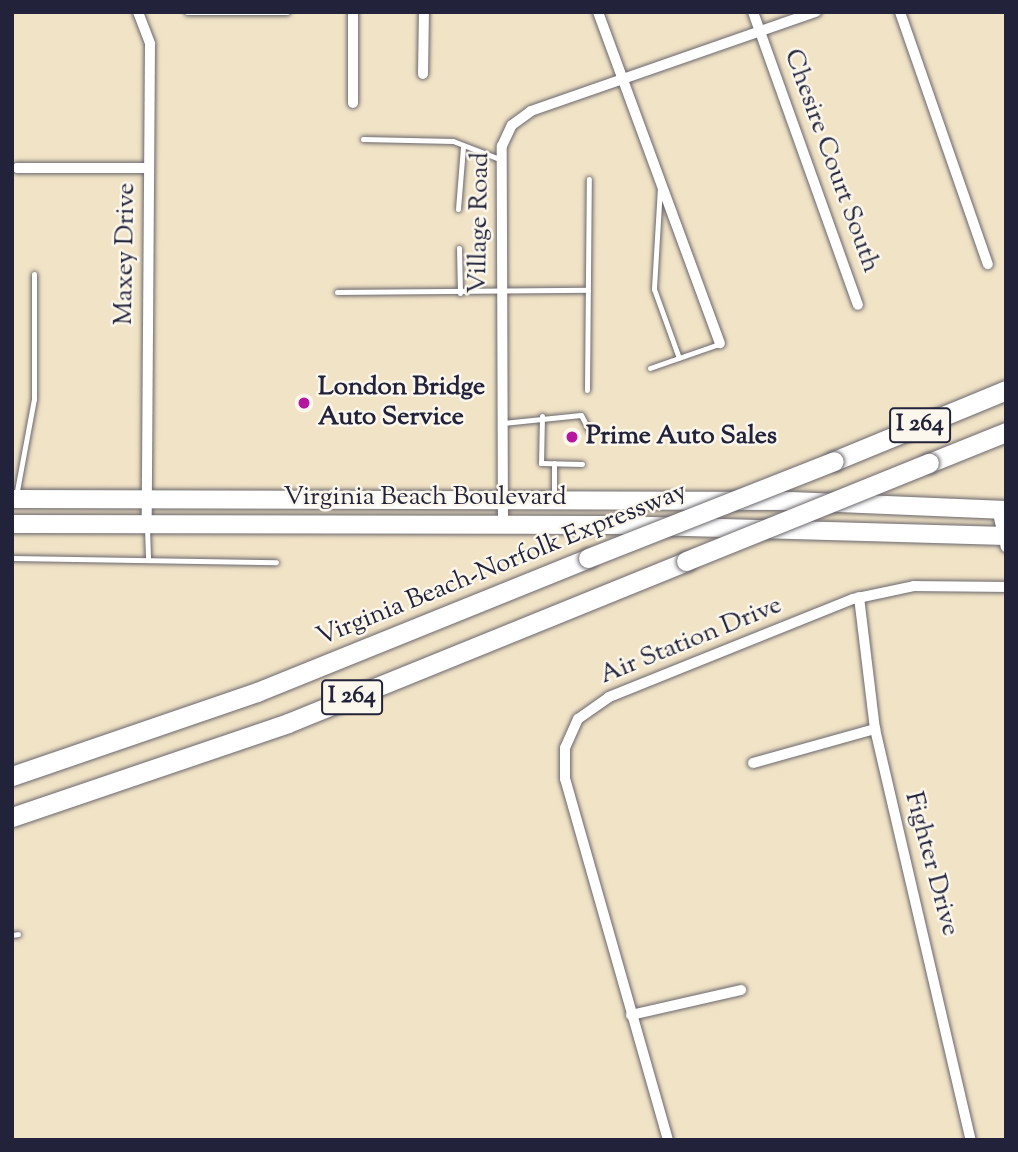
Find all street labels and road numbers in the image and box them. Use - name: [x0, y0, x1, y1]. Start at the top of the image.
- street label: Chesire Court South: [776, 45, 886, 277]
- street label: Village Road: [463, 152, 497, 294]
- street label: Maxey Drive: [109, 182, 143, 326]
- road number: I 264: [888, 404, 951, 446]
- street label: Virginia Beach-Norfolk Expressway: [312, 476, 692, 654]
- street label: Virginia Beach Boulevard: [283, 482, 567, 514]
- street label: Air Station Drive: [595, 590, 787, 692]
- road number: I 264: [320, 676, 384, 718]
- street label: Fighter Drive: [897, 789, 965, 939]

